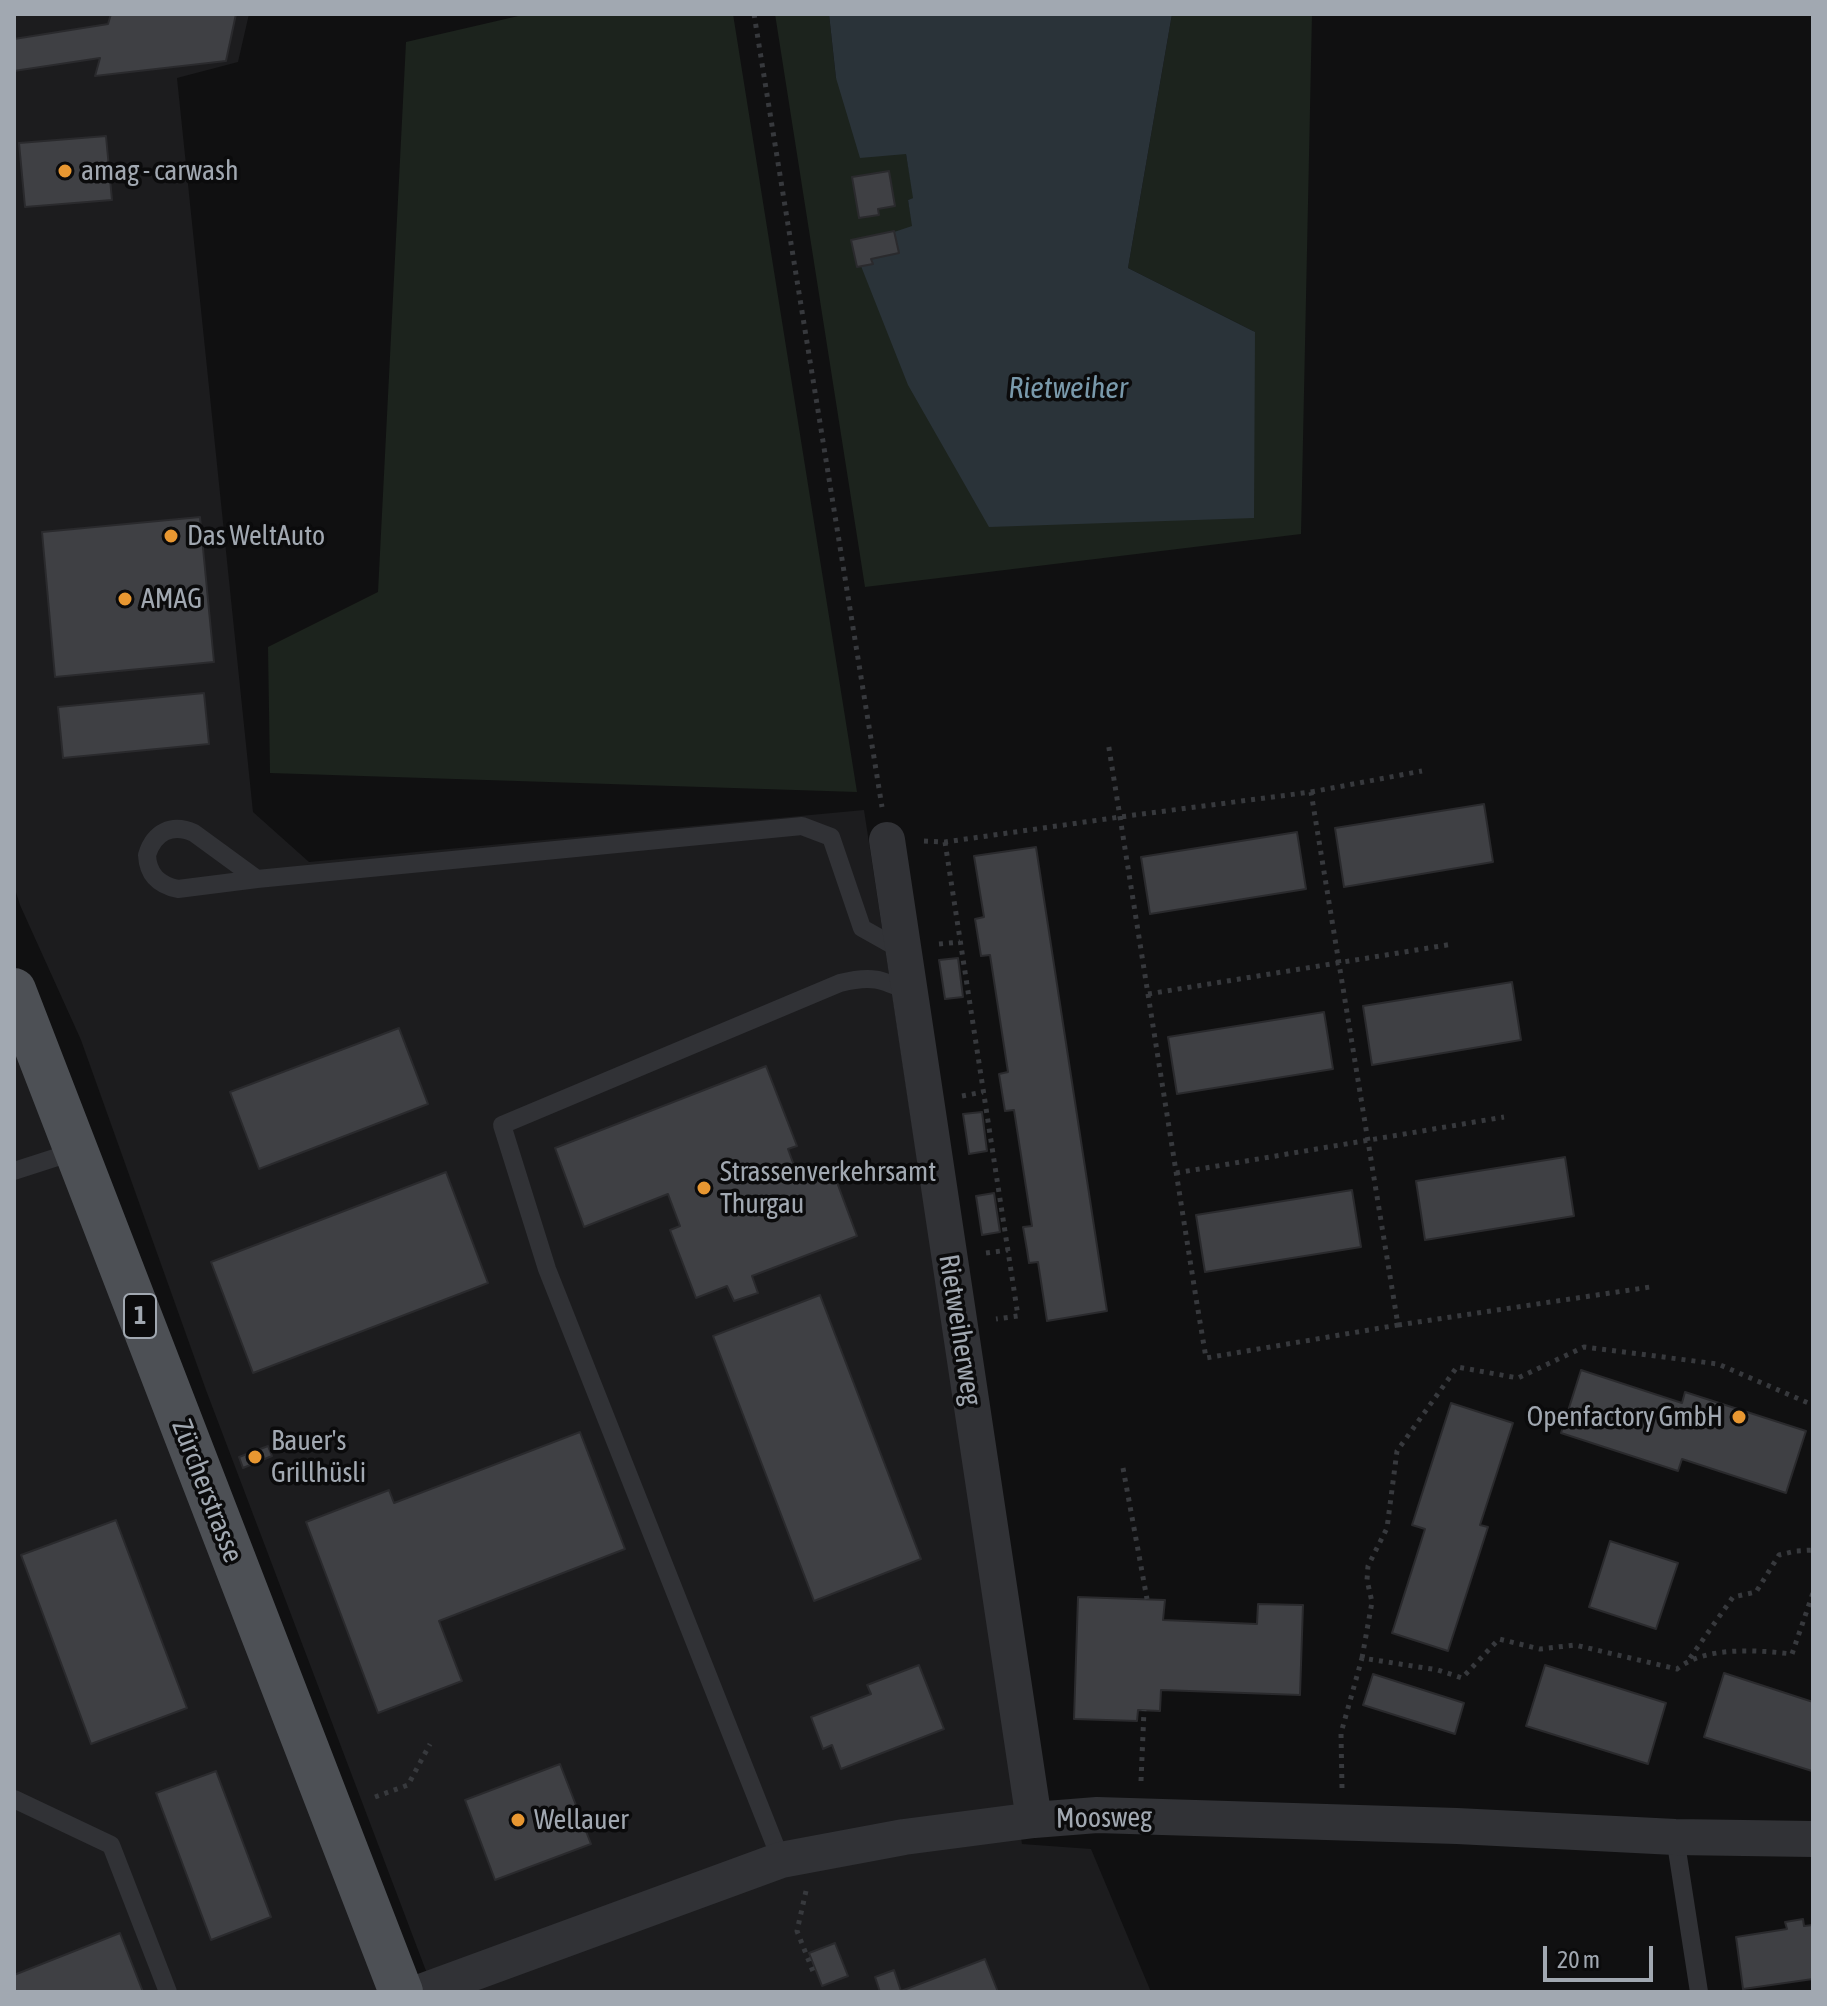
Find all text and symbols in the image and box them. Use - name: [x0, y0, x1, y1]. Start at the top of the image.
- place label: amag - carwash: [81, 154, 238, 188]
- marker: amag - carwash: [56, 162, 74, 180]
- water label: Rietweiher: [1008, 371, 1128, 407]
- place label: Das WeltAuto: [187, 519, 325, 553]
- marker: Das WeltAuto: [162, 527, 180, 545]
- place label: AMAG: [141, 582, 202, 616]
- marker: AMAG: [116, 590, 134, 608]
- place label: Strassenverkehrsamt Thurgau: [720, 1155, 936, 1221]
- marker: Strassenverkehrsamt Thurgau: [695, 1179, 713, 1197]
- street label: Rietweiherweg: [931, 1252, 989, 1408]
- road number: 1: [124, 1294, 156, 1338]
- place label: Openfactory GmbH: [1527, 1400, 1723, 1434]
- marker: Openfactory GmbH: [1730, 1408, 1748, 1426]
- street label: Zürcherstrasse: [164, 1415, 250, 1567]
- place label: Bauer's Grillhüsli: [271, 1424, 366, 1490]
- marker: Bauer's Grillhüsli: [246, 1448, 264, 1466]
- street label: Moosweg: [1056, 1800, 1152, 1836]
- place label: Wellauer: [534, 1803, 629, 1837]
- marker: Wellauer: [509, 1811, 527, 1829]
- scale bar: [1547, 1930, 1657, 1980]
- text: 20 m: [1557, 1946, 1600, 1973]

